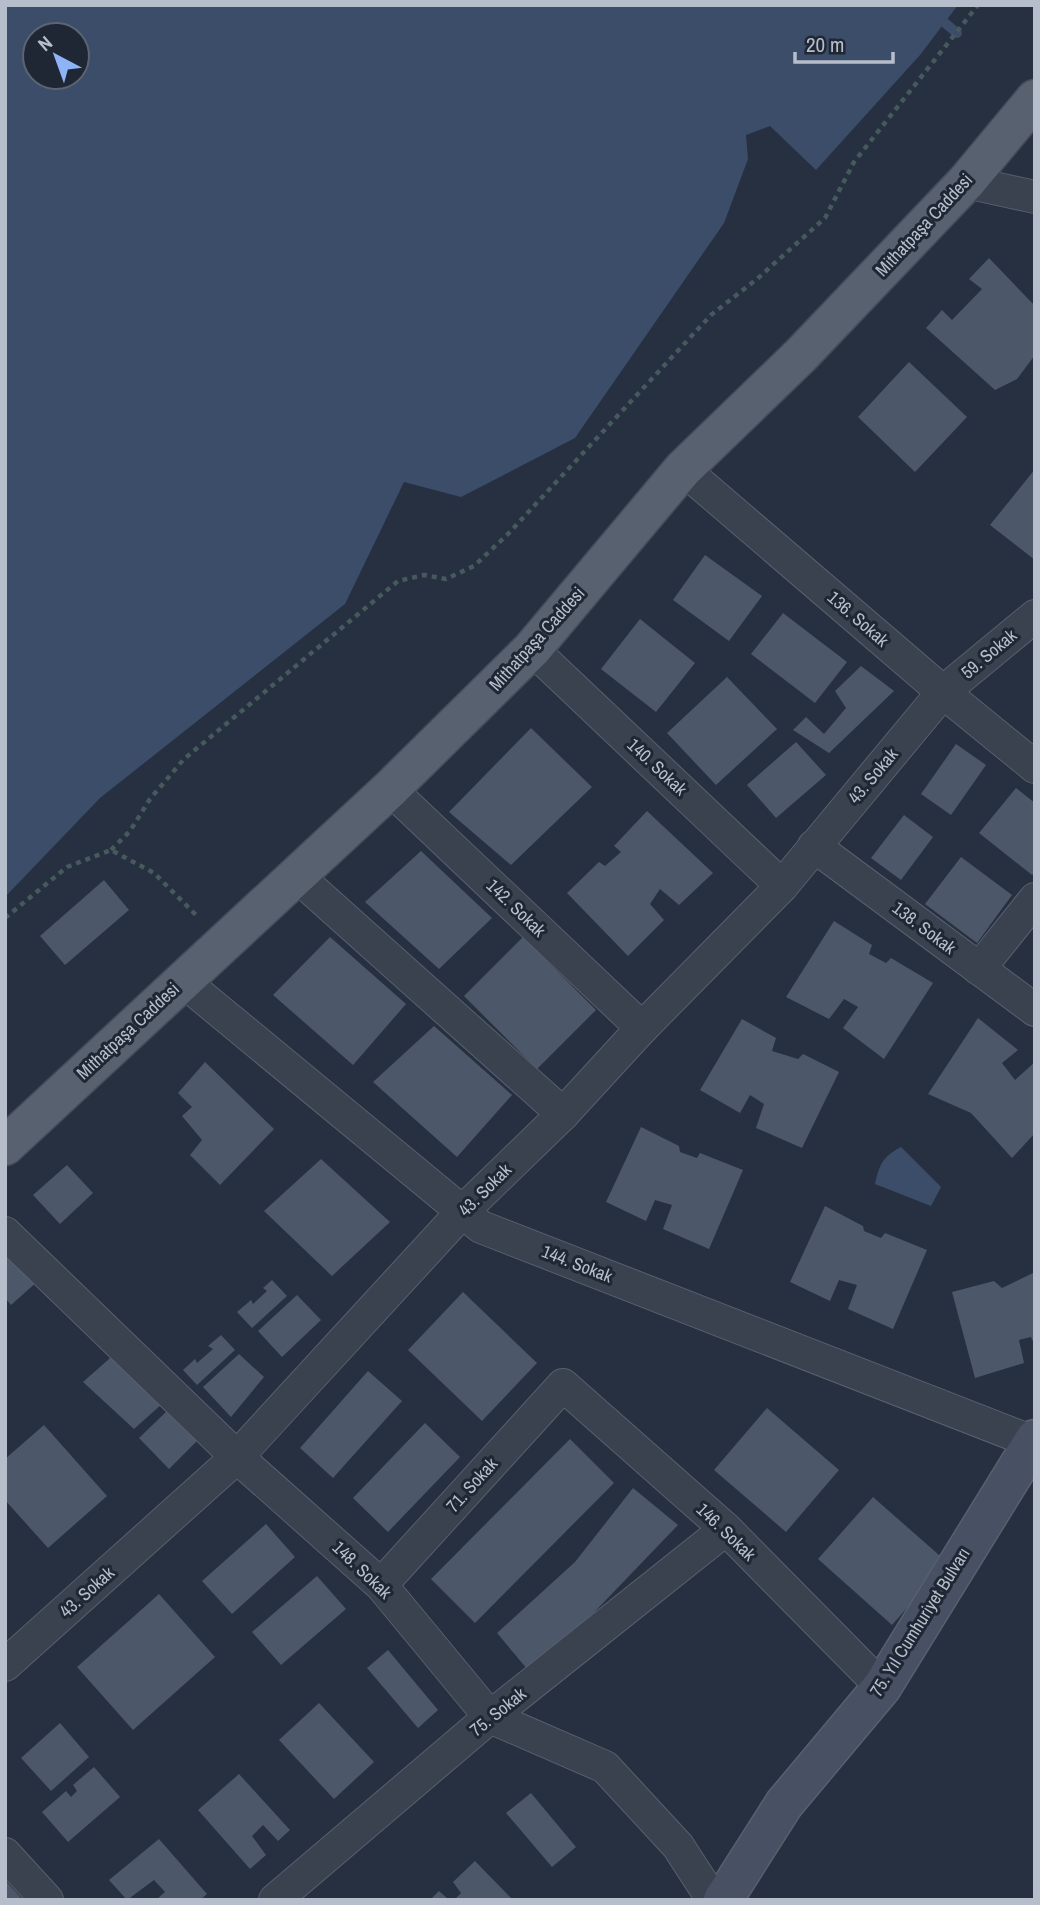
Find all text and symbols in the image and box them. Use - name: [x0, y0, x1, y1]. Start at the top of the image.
- north arrow: [21, 21, 91, 91]
- scale bar: [795, 21, 893, 65]
- text: N: [32, 30, 58, 57]
- text: 20 m: [806, 30, 844, 59]
- street label: Mithatpaşa Caddesi: [869, 168, 978, 281]
- street label: Mithatpaşa Caddesi: [483, 581, 590, 696]
- street label: 136. Sokak: [822, 585, 895, 653]
- street label: 59. Sokak: [955, 623, 1022, 684]
- street label: 140. Sokak: [622, 732, 693, 801]
- street label: 43. Sokak: [842, 742, 904, 809]
- street label: 142. Sokak: [481, 873, 552, 943]
- street label: 138. Sokak: [887, 895, 962, 960]
- street label: Mithatpaşa Caddesi: [71, 976, 184, 1085]
- street label: 43. Sokak: [453, 1157, 517, 1222]
- street label: 144. Sokak: [538, 1239, 617, 1289]
- street label: 71. Sokak: [440, 1451, 503, 1517]
- street label: 146. Sokak: [691, 1497, 762, 1567]
- street label: 148. Sokak: [327, 1535, 398, 1605]
- street label: 75. Yıl Cumhuriyet Bulvarı: [864, 1542, 976, 1701]
- street label: 43. Sokak: [54, 1560, 120, 1623]
- street label: 75. Sokak: [464, 1681, 532, 1742]

